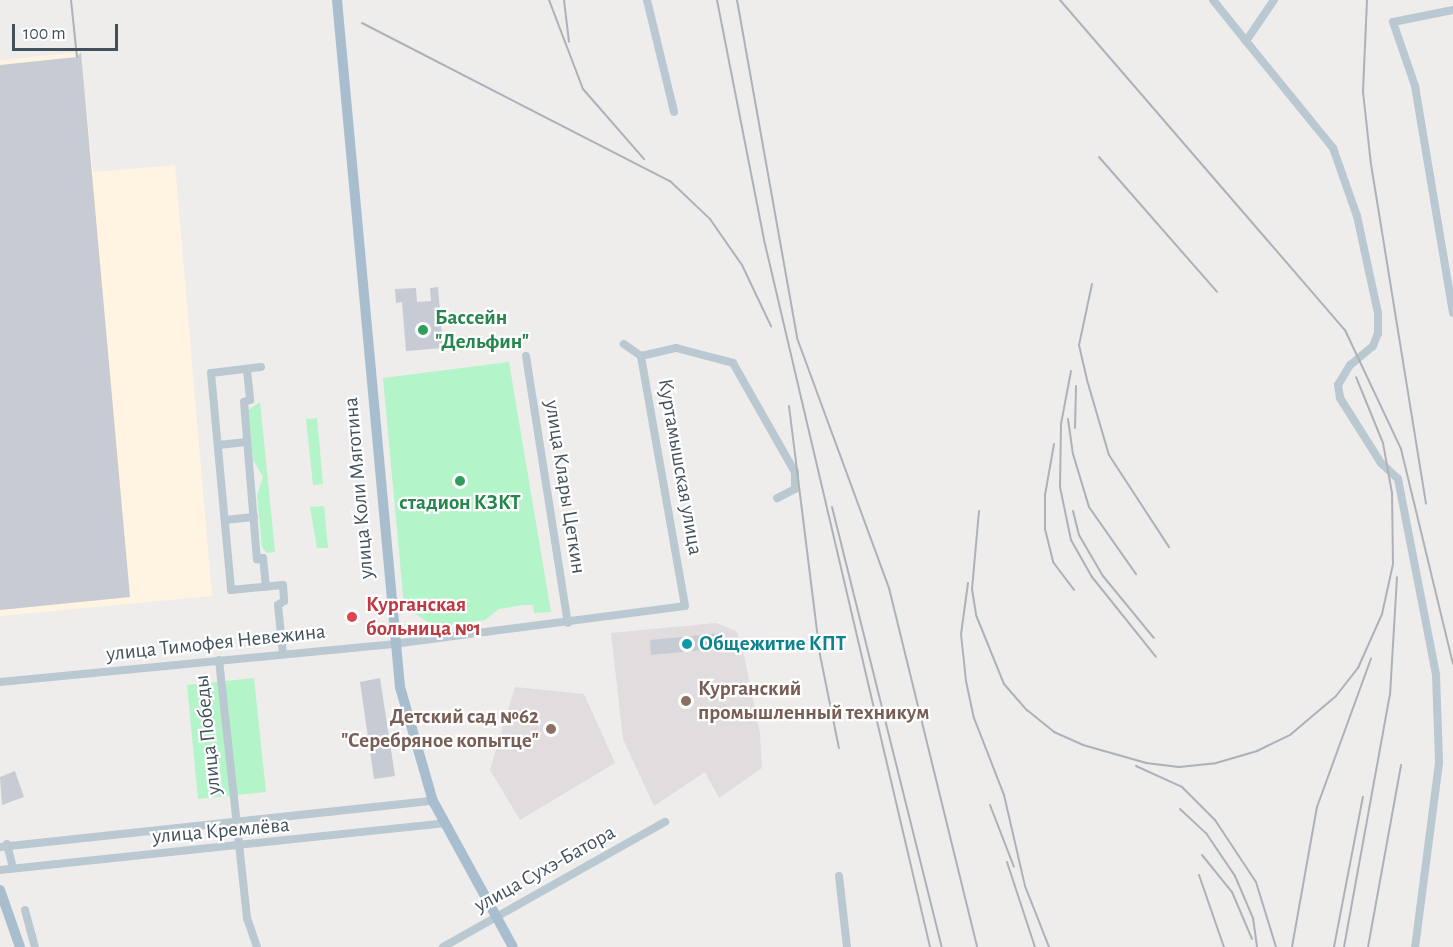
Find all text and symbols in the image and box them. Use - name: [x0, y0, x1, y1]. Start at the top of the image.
- scale bar: [15, 12, 122, 50]
- text: 100 m: [23, 25, 66, 43]
- place label: Бассейн "Дельфин": [435, 305, 529, 355]
- marker: Бассейн "Дельфин": [416, 323, 430, 337]
- street label: Куртамышская улица: [652, 377, 708, 557]
- street label: улица Коли Мяготина: [339, 396, 379, 580]
- street label: улица Клары Цеткин: [539, 398, 591, 576]
- marker: стадион КЗКТ: [453, 474, 467, 488]
- place label: стадион КЗКТ: [399, 490, 521, 516]
- place label: Курганская больница №1: [366, 592, 481, 642]
- marker: Курганская больница №1: [343, 608, 361, 626]
- street label: улица Тимофея Невежина: [105, 619, 327, 667]
- place label: Общежитие КПТ: [699, 631, 846, 657]
- marker: Общежитие КПТ: [680, 637, 694, 651]
- street label: улица Победы: [189, 674, 227, 796]
- place label: Курганский промышленный техникум: [698, 676, 930, 726]
- marker: Курганский промышленный техникум: [679, 694, 693, 708]
- place label: Детский сад №62 "Серебряное копытце": [341, 704, 539, 754]
- marker: Детский сад №62 "Серебряное копытце": [544, 722, 558, 736]
- street label: улица Кремлёва: [151, 812, 291, 850]
- street label: улица Сухэ-Батора: [470, 820, 620, 918]

